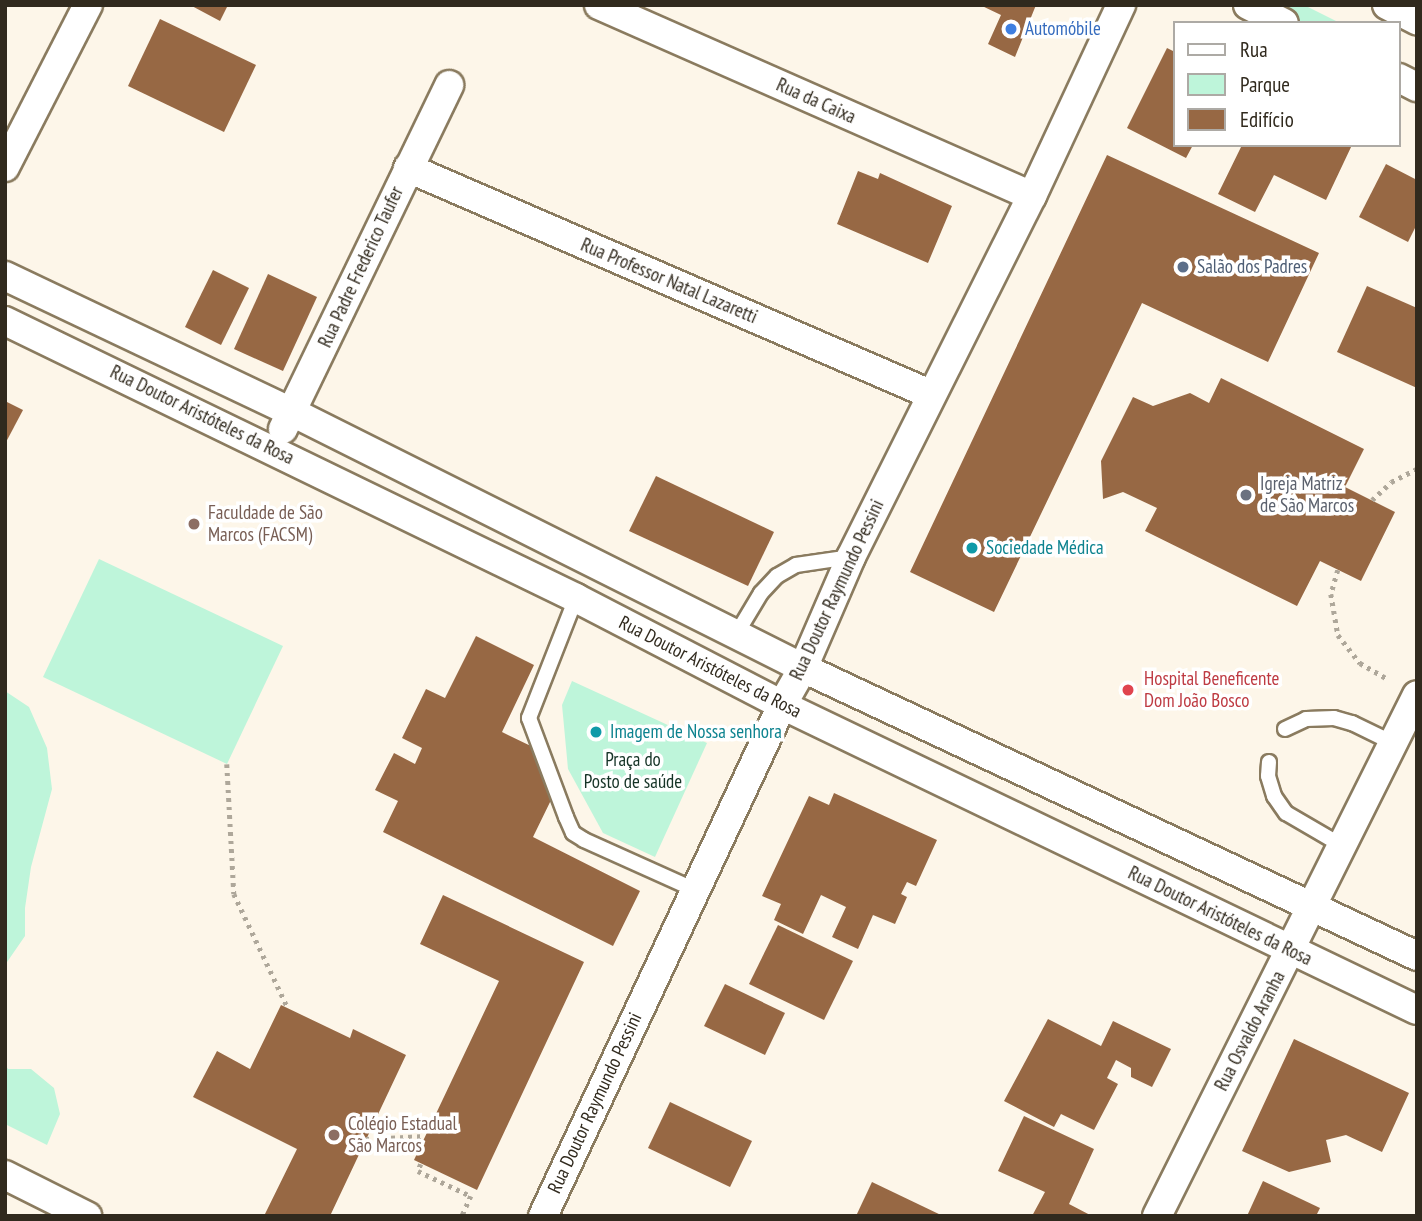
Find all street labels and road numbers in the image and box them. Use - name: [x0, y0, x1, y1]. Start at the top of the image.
- street label: Rua da Caixa: [773, 73, 859, 129]
- street label: Rua Padre Frederico Taufer: [314, 183, 408, 351]
- street label: Rua Professor Natal Lazaretti: [577, 233, 761, 329]
- street label: Rua Doutor Aristóteles da Rosa: [106, 360, 298, 470]
- street label: Rua Doutor Raymundo Pessini: [785, 496, 889, 684]
- street label: Rua Doutor Aristóteles da Rosa: [615, 611, 805, 723]
- street label: Rua Doutor Aristóteles da Rosa: [1124, 861, 1316, 971]
- street label: Rua Osvaldo Aranha: [1210, 967, 1290, 1095]
- street label: Rua Doutor Raymundo Pessini: [543, 1009, 647, 1197]

